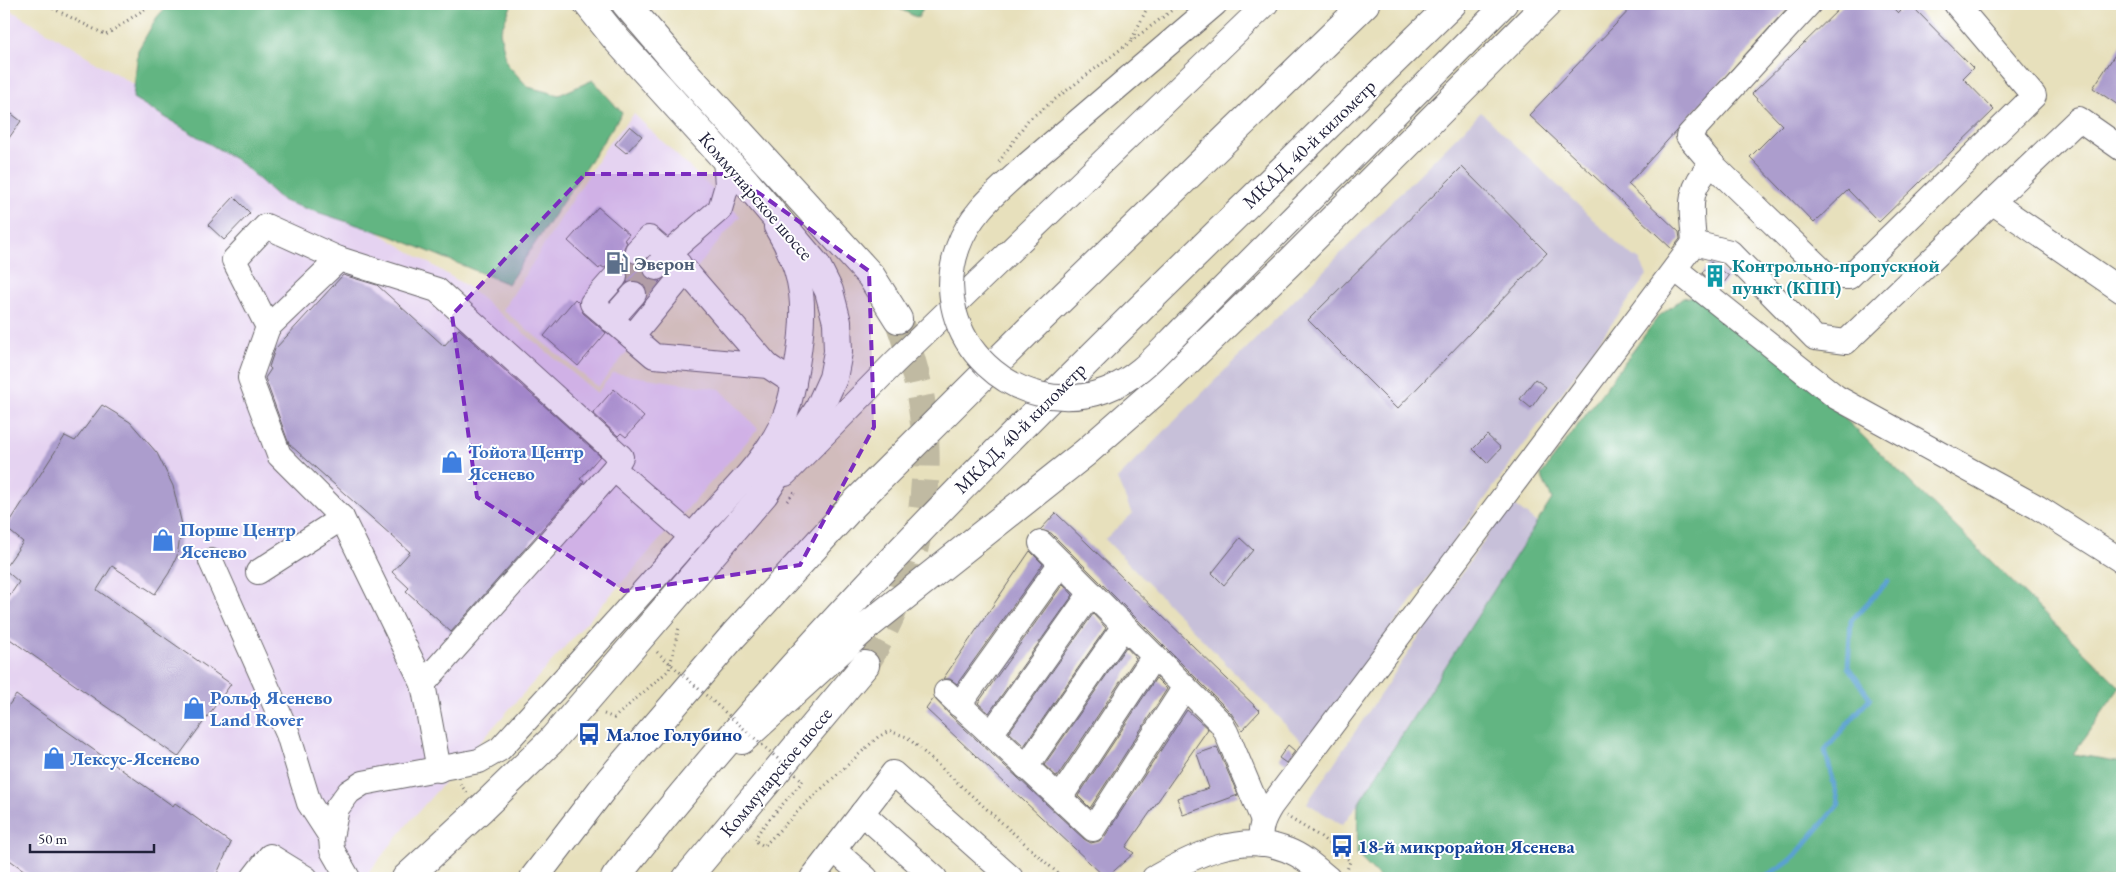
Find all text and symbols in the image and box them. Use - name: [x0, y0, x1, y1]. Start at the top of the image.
- street label: МКАД, 40-й километр: [1237, 74, 1381, 214]
- street label: Коммунарское шоссе: [693, 127, 819, 265]
- fuel station icon: Эверон: [604, 250, 630, 276]
- place label: Эверон: [634, 251, 695, 276]
- place label: Контрольно-пропускной пункт (КПП): [1732, 253, 1940, 300]
- building icon: Контрольно-пропускной пункт (КПП): [1702, 263, 1728, 289]
- street label: МКАД, 40-й километр: [949, 357, 1091, 499]
- place label: Тойота Центр Ясенево: [467, 439, 584, 486]
- shop icon: Тойота Центр Ясенево: [439, 449, 465, 475]
- place label: Порше Центр Ясенево: [179, 517, 296, 564]
- shop icon: Порше Центр Ясенево: [150, 527, 176, 553]
- place label: Рольф Ясенево Land Rover: [210, 685, 333, 732]
- shop icon: Рольф Ясенево Land Rover: [181, 695, 207, 721]
- street label: Коммунарское шоссе: [714, 702, 838, 842]
- bus stop icon: Малое Голубино: [576, 721, 602, 747]
- place label: Малое Голубино: [606, 722, 743, 747]
- shop icon: Лексус-Ясенево: [41, 745, 67, 771]
- place label: Лексус-Ясенево: [70, 746, 200, 771]
- scale bar: [30, 822, 154, 854]
- text: 50 m: [38, 829, 67, 848]
- bus stop icon: 18-й микрорайон Ясенева: [1329, 833, 1355, 859]
- place label: 18-й микрорайон Ясенева: [1358, 834, 1575, 859]

